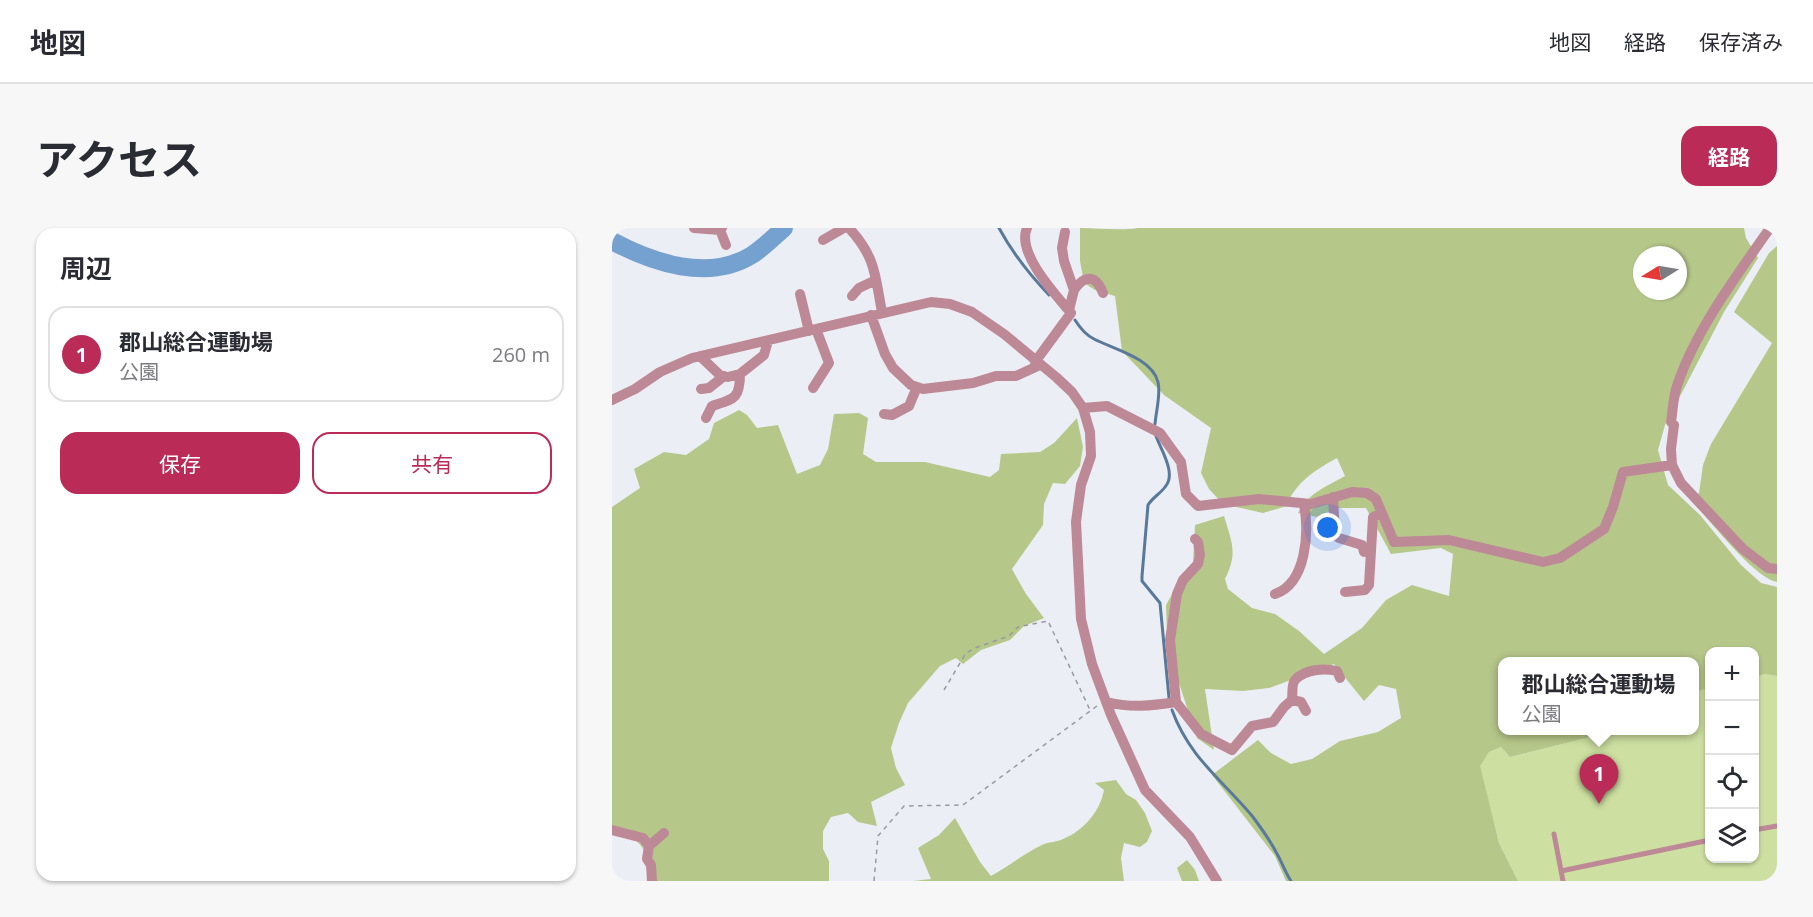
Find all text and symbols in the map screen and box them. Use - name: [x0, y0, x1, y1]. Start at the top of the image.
- text: 地図: [30, 23, 86, 61]
- text: 地図: [1549, 28, 1591, 56]
- text: 経路: [1624, 28, 1666, 56]
- text: 保存済み: [1699, 28, 1783, 56]
- button: 経路: [1681, 126, 1777, 186]
- text: アクセス: [36, 130, 202, 187]
- north arrow: [1633, 246, 1687, 300]
- text: 周辺: [60, 250, 112, 286]
- text: 郡山総合運動場: [119, 326, 273, 356]
- text: 1: [76, 341, 87, 368]
- text: 260 m: [492, 341, 550, 368]
- text: 公園: [119, 358, 159, 385]
- button: 保存: [60, 432, 300, 494]
- button: 共有: [312, 432, 552, 494]
- your location: [1313, 513, 1342, 542]
- map controls: [1705, 647, 1759, 863]
- button: +: [1705, 647, 1759, 701]
- popup: [1498, 657, 1699, 735]
- text: 郡山総合運動場: [1521, 668, 1676, 698]
- text: 公園: [1521, 700, 1561, 727]
- button: −: [1705, 701, 1759, 755]
- pin: 1: [1580, 754, 1618, 804]
- button: locate: [1705, 755, 1759, 809]
- button: layers: [1705, 809, 1759, 863]

